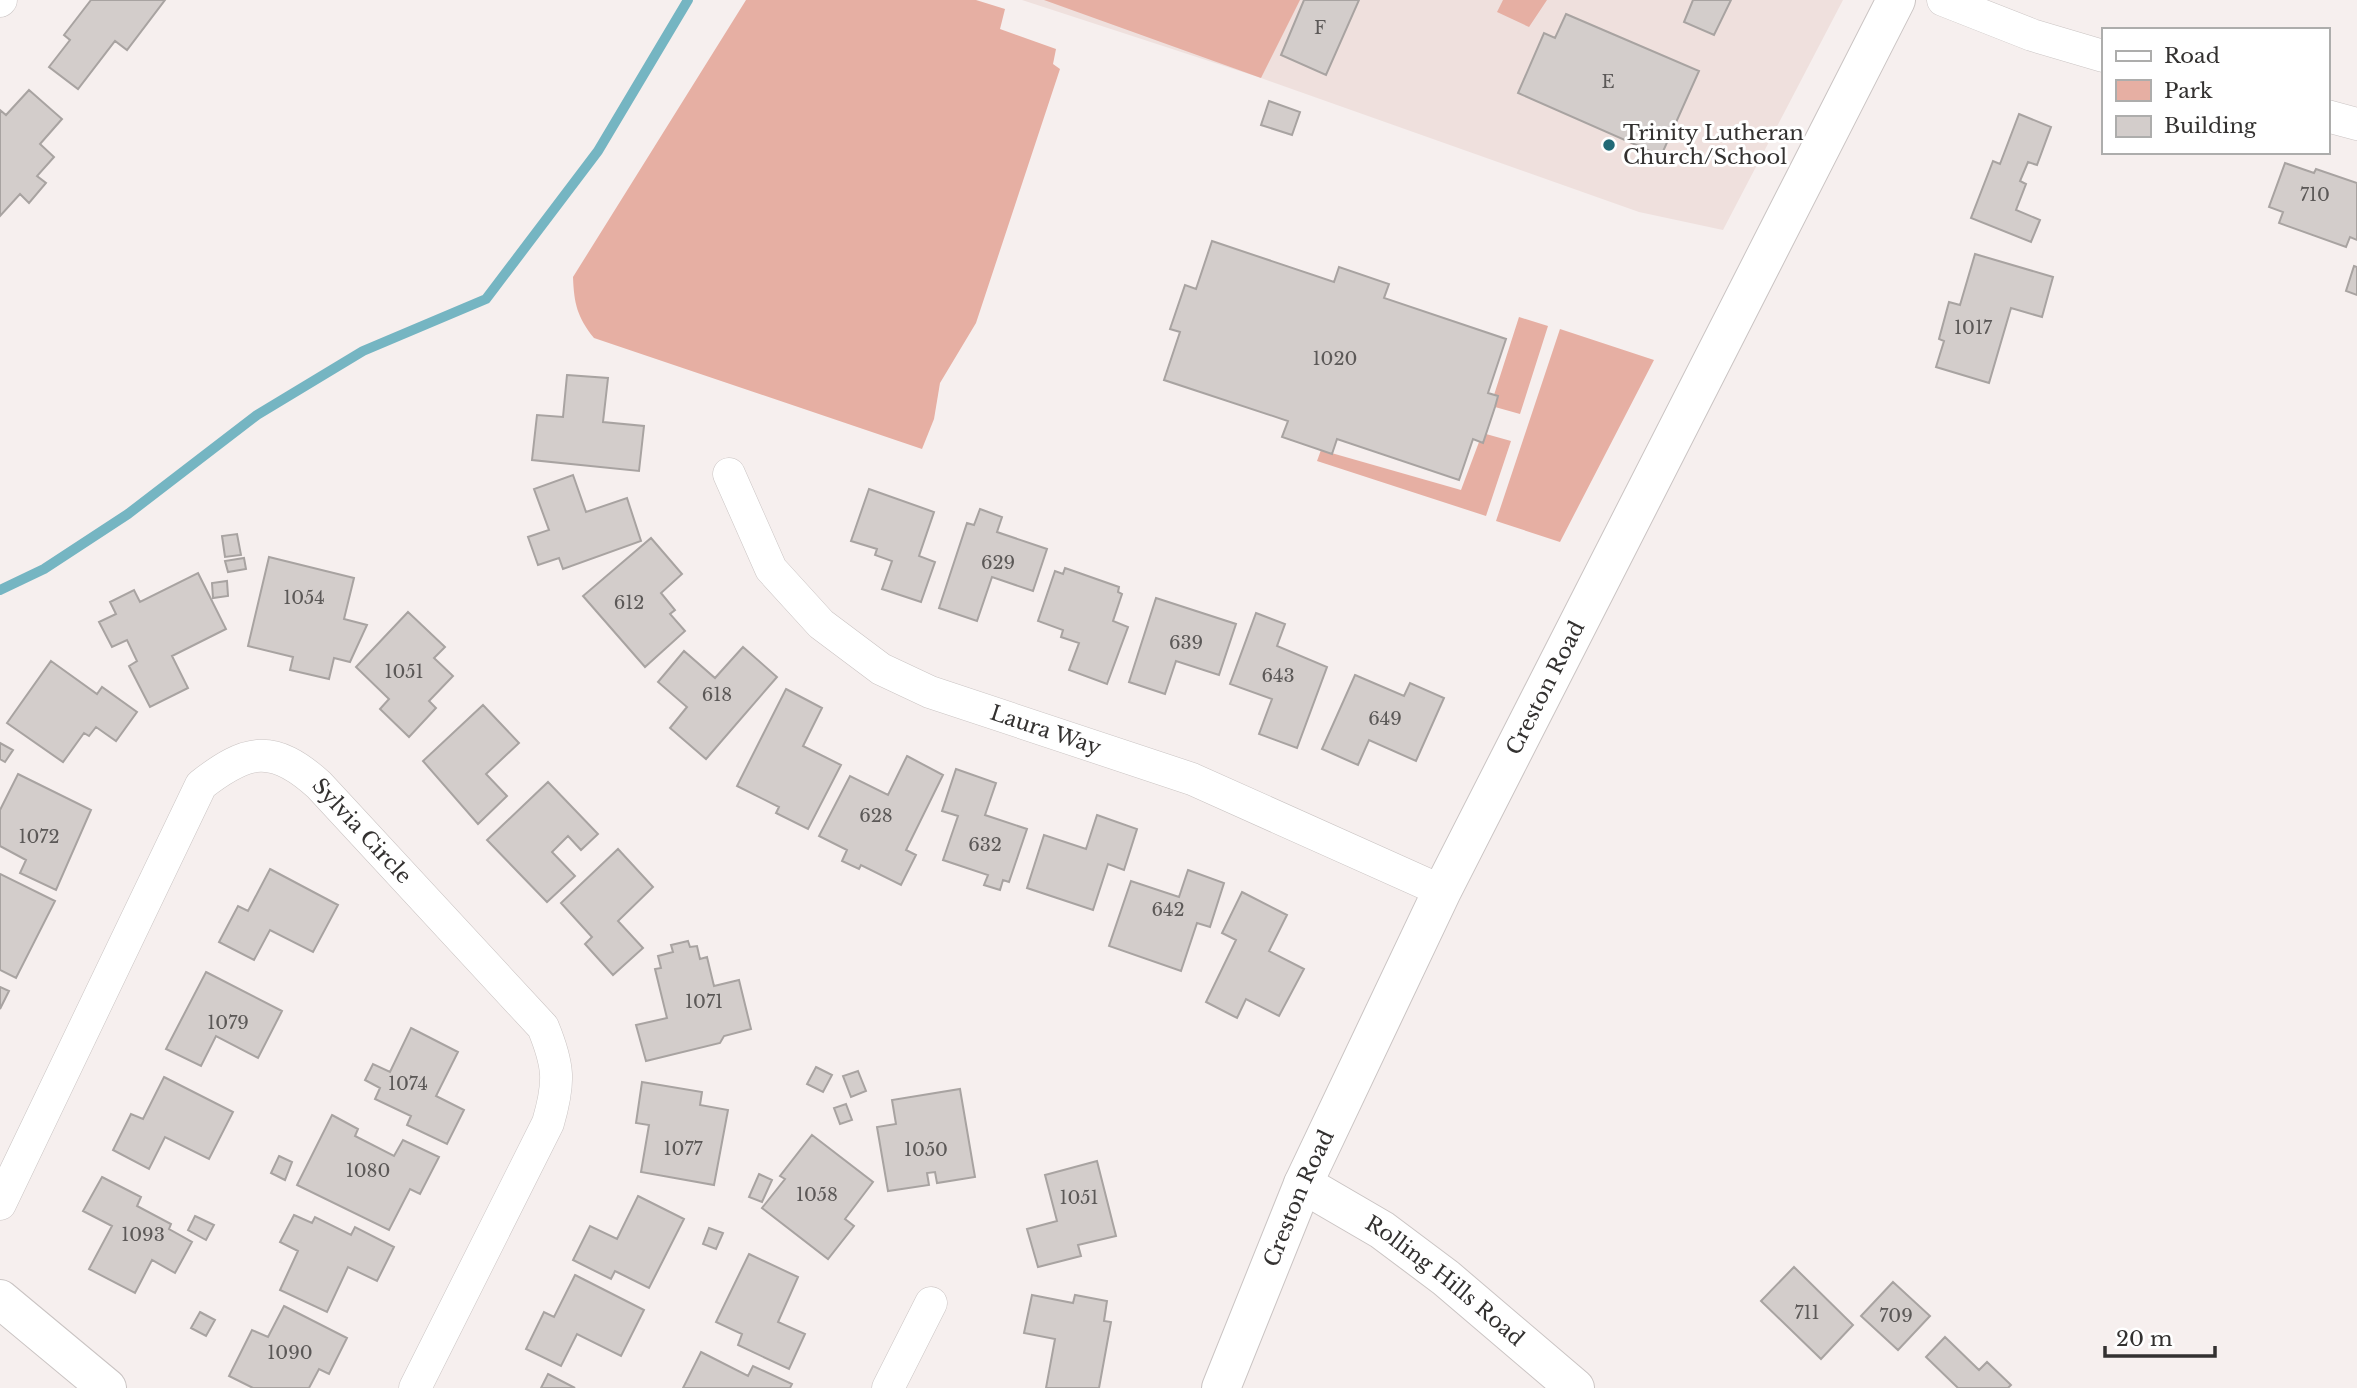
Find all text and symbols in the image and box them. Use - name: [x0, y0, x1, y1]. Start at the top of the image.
- house number: F: [1314, 17, 1326, 39]
- legend: [2102, 28, 2329, 154]
- text: Road: [2164, 43, 2220, 69]
- house number: E: [1601, 71, 1615, 93]
- text: Park: [2164, 78, 2213, 104]
- text: Building: [2164, 113, 2257, 139]
- place label: Trinity Lutheran Church/School: [1623, 120, 1804, 170]
- marker: Trinity Lutheran Church/School: [1601, 137, 1617, 153]
- house number: 710: [2300, 184, 2330, 206]
- house number: 1017: [1954, 317, 1993, 339]
- house number: 1020: [1313, 348, 1357, 370]
- house number: 629: [981, 552, 1015, 574]
- house number: 1054: [283, 587, 325, 609]
- house number: 612: [614, 592, 644, 614]
- street label: Creston Road: [1501, 617, 1590, 759]
- house number: 639: [1169, 632, 1203, 654]
- house number: 1051: [384, 661, 424, 683]
- house number: 643: [1261, 665, 1295, 687]
- house number: 618: [702, 684, 732, 706]
- street label: Laura Way: [987, 700, 1105, 761]
- house number: 649: [1368, 708, 1402, 730]
- street label: Sylvia Circle: [306, 773, 417, 889]
- house number: 628: [859, 805, 893, 827]
- house number: 1072: [18, 826, 60, 848]
- house number: 632: [968, 834, 1002, 856]
- house number: 642: [1151, 899, 1185, 921]
- house number: 1071: [685, 991, 723, 1013]
- house number: 1079: [207, 1012, 249, 1034]
- house number: 1074: [388, 1073, 428, 1095]
- street label: Creston Road: [1258, 1126, 1340, 1271]
- house number: 1077: [664, 1138, 703, 1160]
- house number: 1050: [904, 1139, 948, 1161]
- house number: 1080: [346, 1160, 390, 1182]
- house number: 1058: [796, 1184, 838, 1206]
- house number: 1051: [1059, 1187, 1099, 1209]
- street label: Rolling Hills Road: [1361, 1210, 1529, 1352]
- house number: 1093: [121, 1224, 165, 1246]
- house number: 711: [1794, 1302, 1820, 1324]
- house number: 709: [1879, 1305, 1913, 1327]
- scale bar: [2105, 1314, 2215, 1358]
- text: 20 m: [2116, 1326, 2173, 1352]
- house number: 1090: [267, 1342, 313, 1364]

